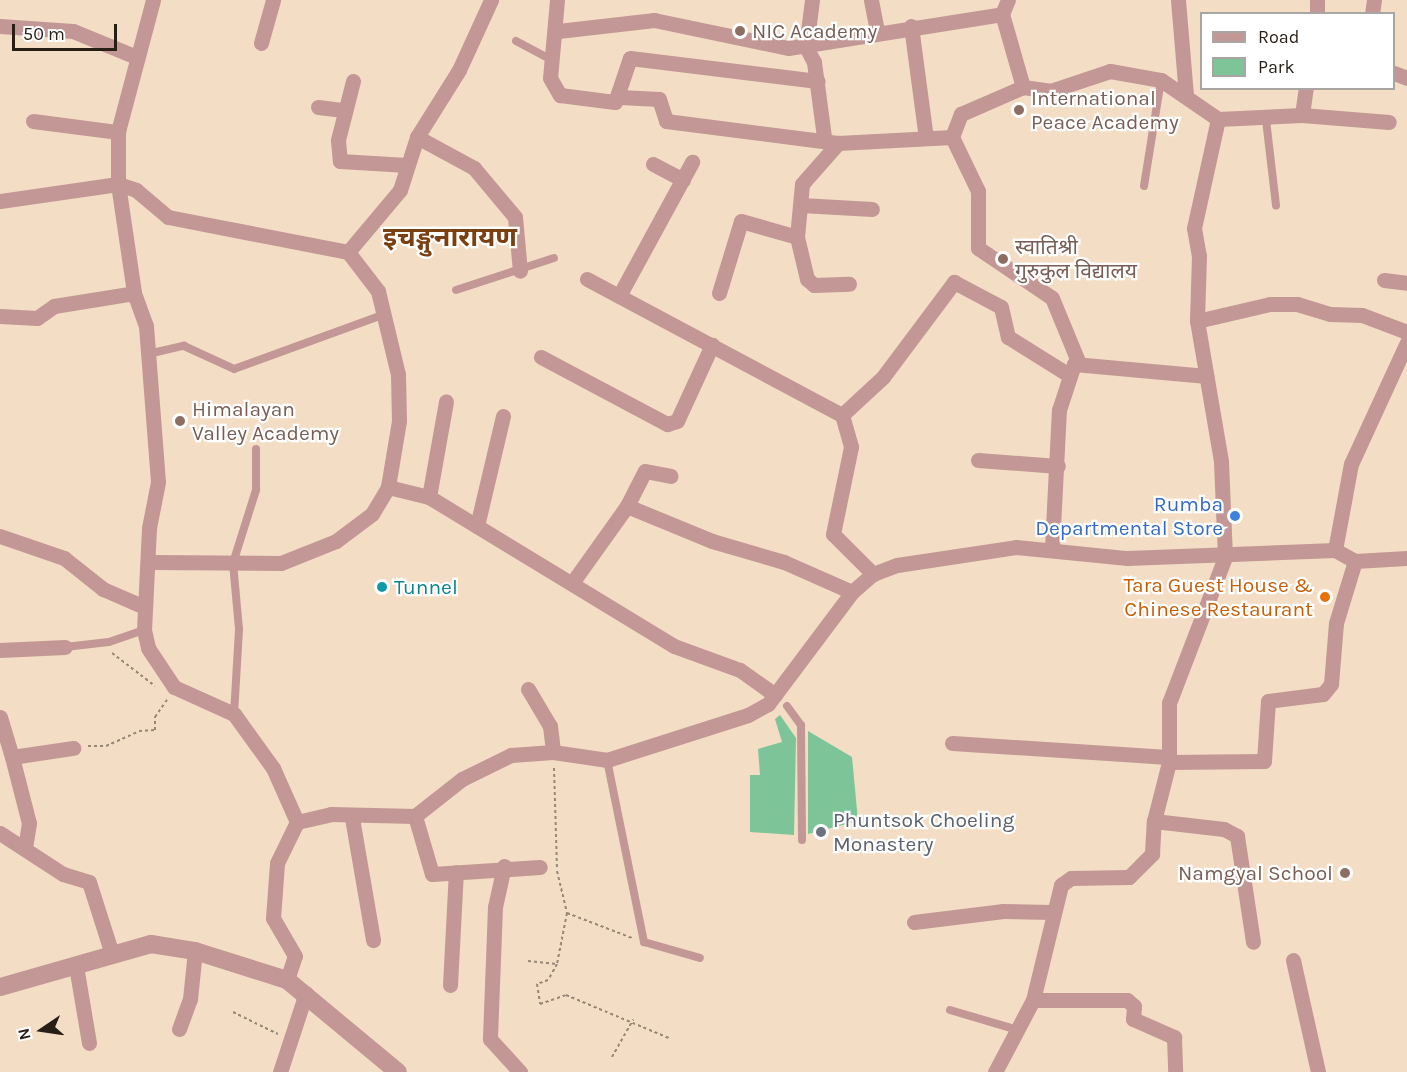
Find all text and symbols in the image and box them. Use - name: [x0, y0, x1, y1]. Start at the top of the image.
- scale bar: [15, 12, 120, 50]
- legend: [1200, 12, 1395, 90]
- place label: NIC Academy: [752, 18, 877, 44]
- text: 50 m: [23, 23, 65, 45]
- marker: NIC Academy: [733, 24, 747, 38]
- text: Road: [1258, 26, 1299, 48]
- text: Park: [1258, 56, 1295, 78]
- place label: International Peace Academy: [1031, 85, 1179, 135]
- marker: International Peace Academy: [1012, 103, 1026, 117]
- district label: इचङ्गुनारायण: [383, 222, 517, 254]
- place label: स्वातिश्री गुरुकुल विद्यालय: [1015, 234, 1137, 284]
- marker: स्वातिश्री गुरुकुल विद्यालय: [996, 252, 1010, 266]
- place label: Himalayan Valley Academy: [192, 396, 339, 446]
- marker: Himalayan Valley Academy: [173, 414, 187, 428]
- place label: Rumba Departmental Store: [1035, 491, 1223, 541]
- marker: Rumba Departmental Store: [1228, 509, 1242, 523]
- place label: Tara Guest House & Chinese Restaurant: [1123, 572, 1313, 622]
- place label: Tunnel: [394, 574, 458, 600]
- marker: Tunnel: [375, 580, 389, 594]
- marker: Tara Guest House & Chinese Restaurant: [1318, 590, 1332, 604]
- place label: Phuntsok Choeling Monastery: [833, 807, 1014, 857]
- marker: Phuntsok Choeling Monastery: [814, 825, 828, 839]
- place label: Namgyal School: [1178, 860, 1333, 886]
- marker: Namgyal School: [1338, 866, 1352, 880]
- north arrow: [12, 1000, 72, 1060]
- text: N: [13, 1026, 35, 1042]

